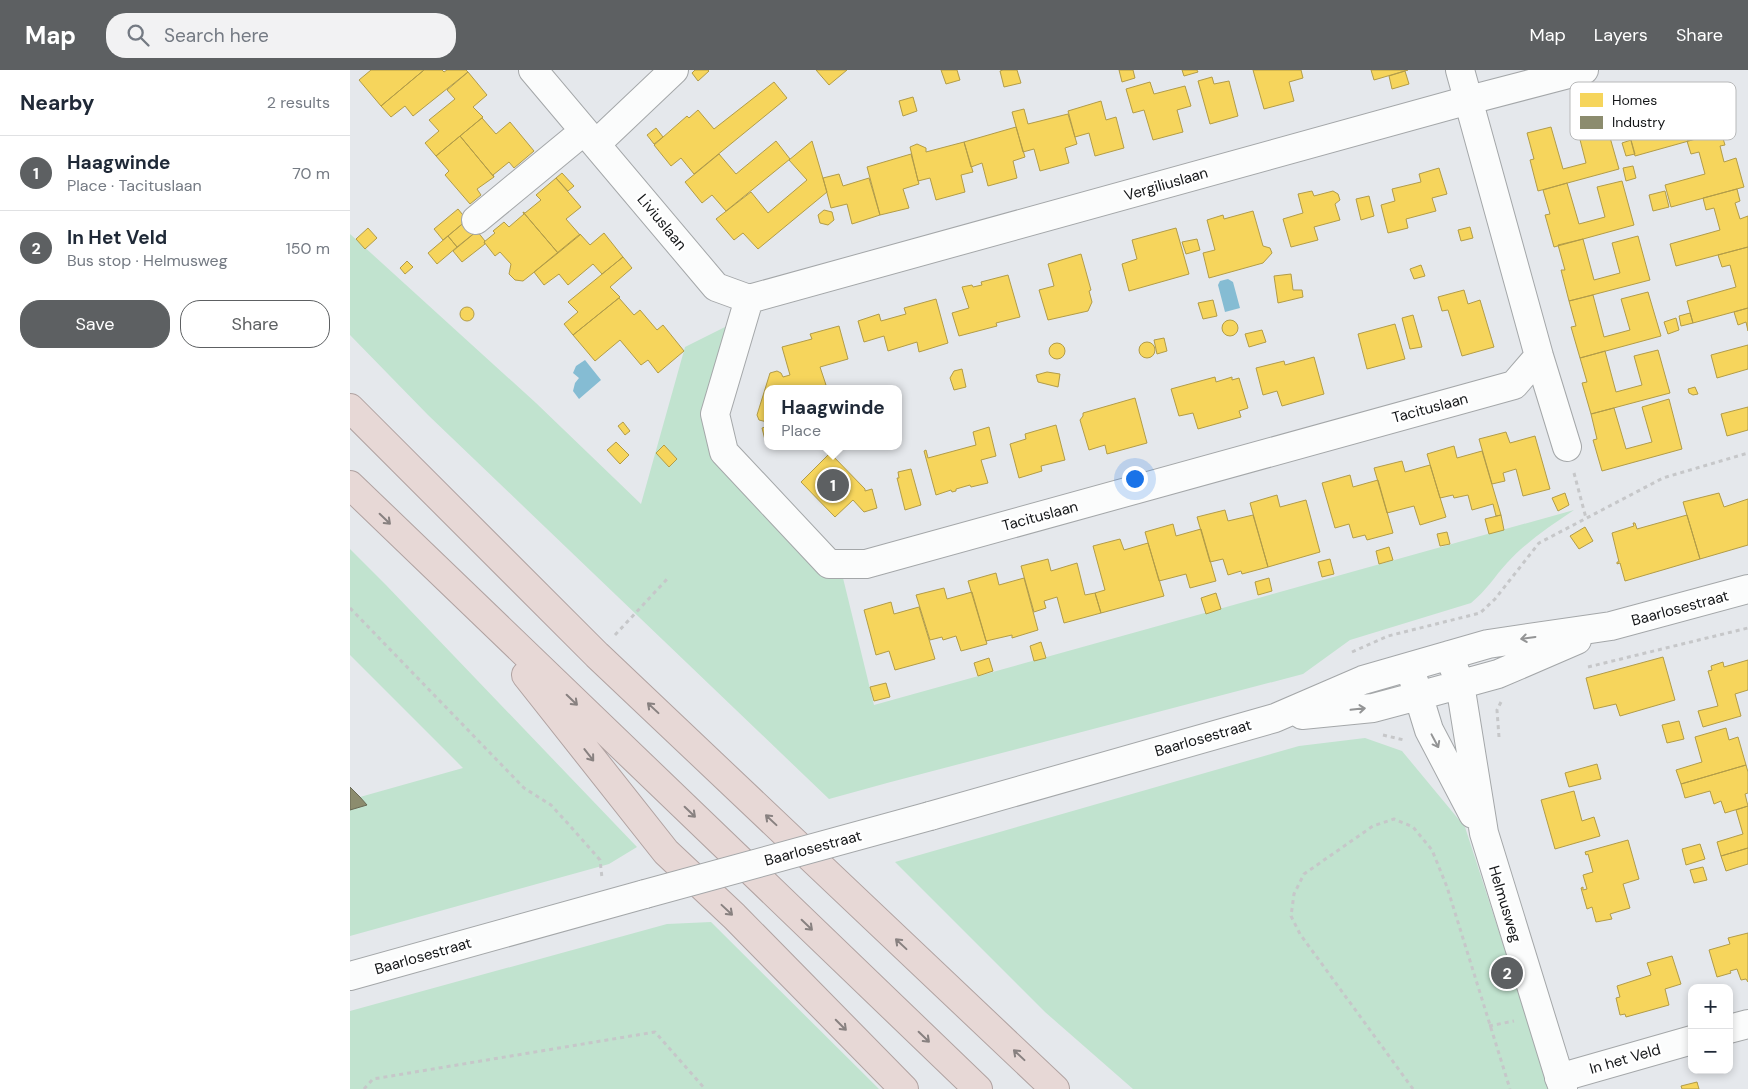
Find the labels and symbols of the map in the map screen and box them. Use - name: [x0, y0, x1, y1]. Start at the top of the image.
- legend: [1570, 82, 1736, 140]
- text: Homes: [1612, 91, 1657, 109]
- text: Industry: [1612, 113, 1665, 131]
- street label: Vergiliuslaan: [1122, 162, 1210, 206]
- street label: Liviuslaan: [633, 190, 691, 254]
- street label: Tacituslaan: [1390, 388, 1470, 428]
- pin: 1: [817, 466, 849, 504]
- your location: [1122, 466, 1148, 492]
- street label: Tacituslaan: [1000, 496, 1080, 536]
- one-way arrow: [379, 513, 391, 525]
- street label: Baarlosestraat: [1629, 585, 1731, 631]
- one-way arrow: [1521, 633, 1537, 643]
- one-way arrow: [566, 694, 579, 706]
- one-way arrow: [647, 702, 659, 714]
- one-way arrow: [1350, 704, 1366, 714]
- street label: Baarlosestraat: [1152, 715, 1254, 761]
- one-way arrow: [1430, 734, 1440, 749]
- one-way arrow: [584, 748, 595, 761]
- one-way arrow: [683, 806, 696, 818]
- one-way arrow: [764, 814, 777, 826]
- street label: Baarlosestraat: [762, 825, 864, 871]
- street label: Helmusweg: [1484, 863, 1526, 945]
- one-way arrow: [721, 904, 734, 916]
- one-way arrow: [801, 918, 813, 931]
- street label: Baarlosestraat: [372, 933, 474, 979]
- one-way arrow: [895, 938, 908, 950]
- pin: 2: [1491, 954, 1523, 992]
- one-way arrow: [835, 1019, 847, 1031]
- one-way arrow: [918, 1031, 930, 1043]
- street label: In het Veld: [1587, 1039, 1663, 1079]
- one-way arrow: [1013, 1049, 1026, 1061]

